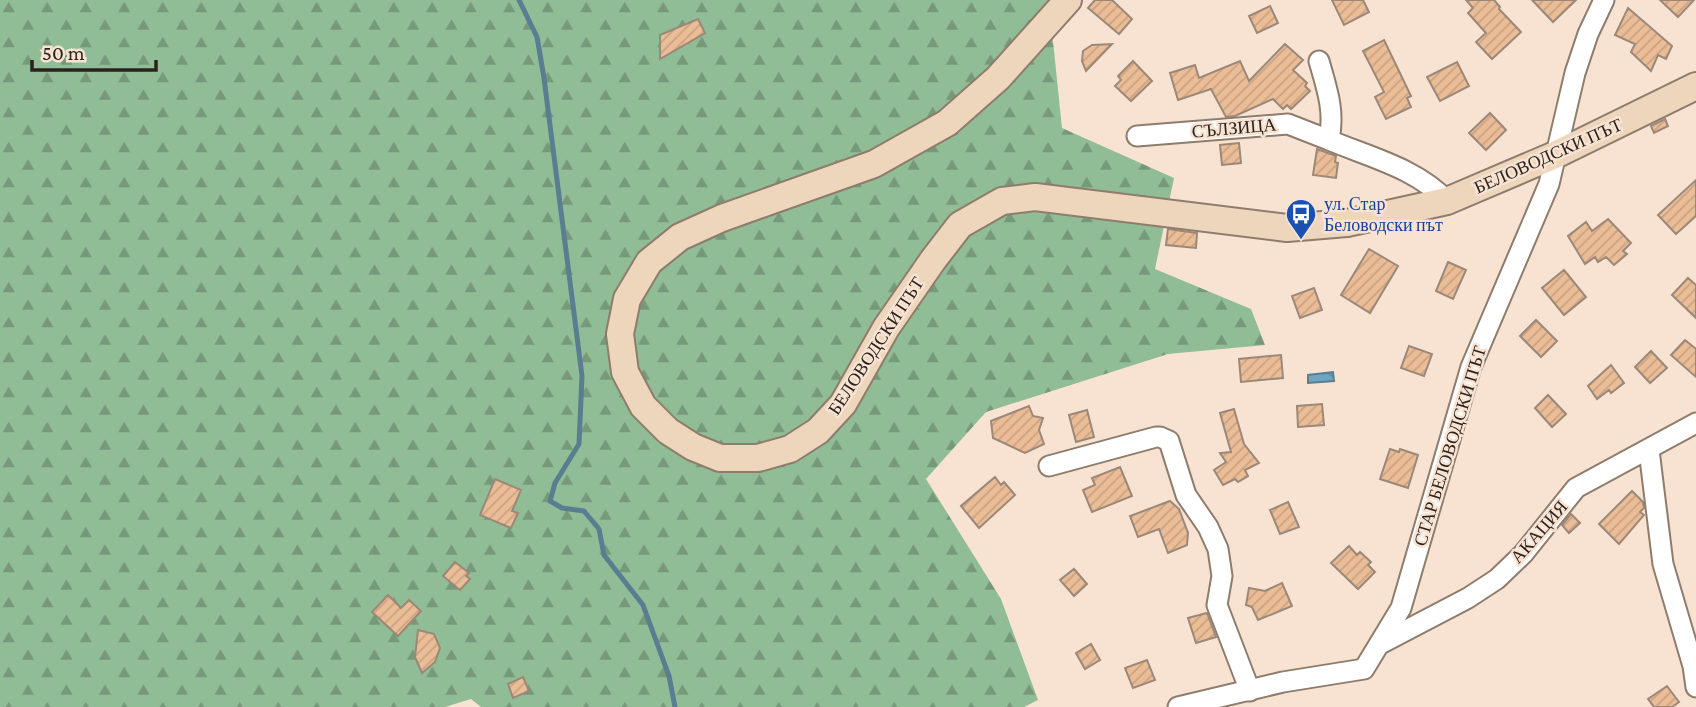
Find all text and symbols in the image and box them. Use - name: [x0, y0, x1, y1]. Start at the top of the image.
- scale bar: [32, 28, 156, 72]
- text: 50 m: [42, 41, 85, 65]
- street label: СЪЛЗИЦА: [1191, 114, 1277, 142]
- street label: БЕЛОВОДСКИ ПЪТ: [1471, 114, 1625, 198]
- place label: ул. Стар Беловодски път: [1324, 194, 1443, 235]
- bus stop icon: ул. Стар Беловодски път: [1284, 197, 1318, 241]
- street label: БЕЛОВОДСКИ ПЪТ: [824, 274, 928, 418]
- street label: СТАР БЕЛОВОДСКИ ПЪТ: [1410, 343, 1490, 549]
- street label: АКАЦИЯ: [1507, 497, 1571, 567]

